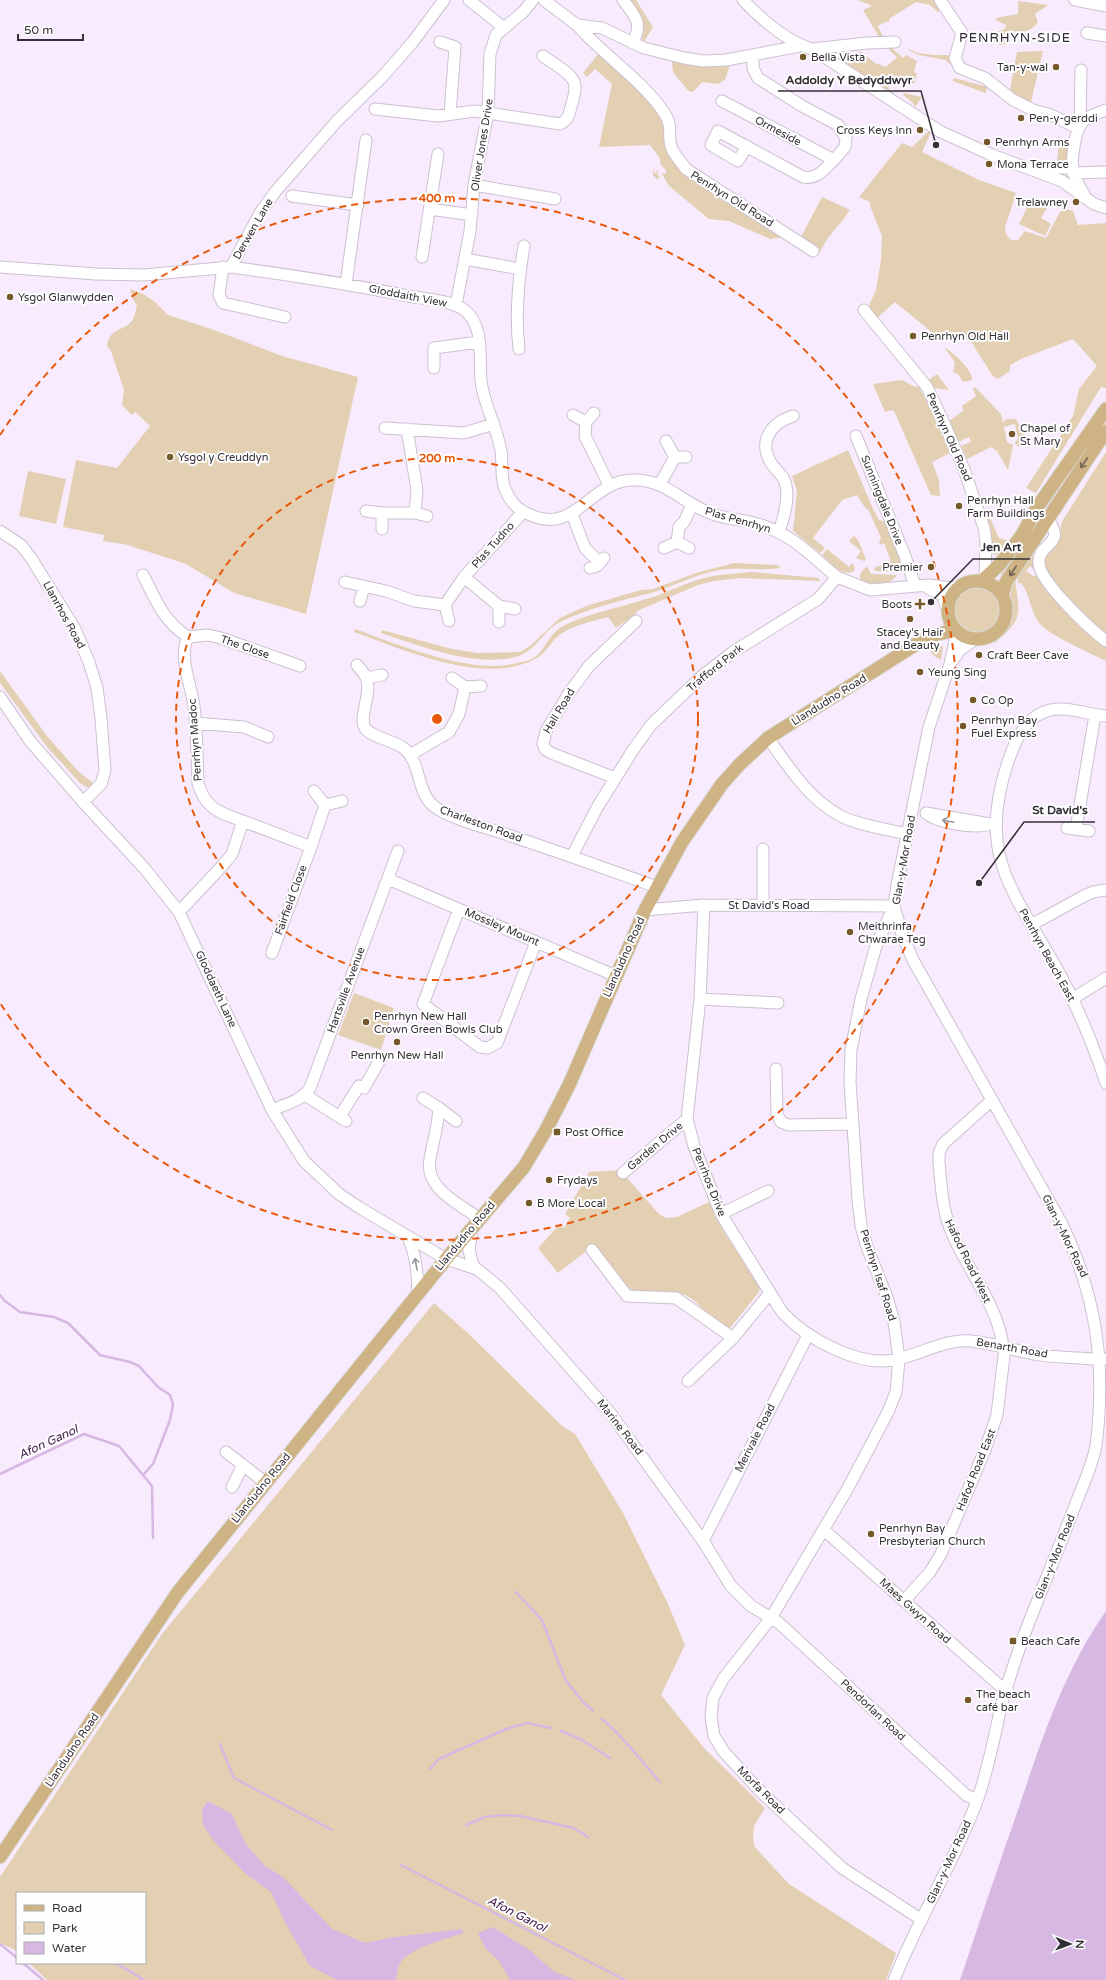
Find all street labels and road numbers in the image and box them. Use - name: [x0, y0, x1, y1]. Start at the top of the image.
- street label: Oliver Jones Drive: [468, 98, 496, 192]
- street label: Ormeside: [753, 113, 803, 149]
- street label: Penrhyn Old Road: [688, 168, 776, 230]
- street label: Derwen Lane: [230, 196, 276, 262]
- street label: Gloddaith View: [368, 282, 449, 310]
- street label: Penrhyn Old Road: [924, 391, 974, 483]
- street label: Sunningdale Drive: [858, 453, 906, 547]
- street label: Plas Penrhyn: [704, 504, 772, 536]
- street label: Plas Tudno: [469, 519, 517, 571]
- street label: Llanrhos Road: [40, 579, 88, 651]
- street label: The Close: [219, 633, 271, 661]
- street label: Trafford Park: [684, 641, 746, 695]
- street label: Llandudno Road: [789, 672, 869, 728]
- street label: Hall Road: [540, 686, 578, 736]
- street label: Penrhyn Madoc: [186, 698, 204, 782]
- street label: Charleston Road: [438, 803, 524, 845]
- street label: Glan-y-Mor Road: [890, 814, 918, 906]
- street label: Fairfield Close: [272, 863, 310, 937]
- street label: St David's Road: [728, 899, 810, 912]
- street label: Mossley Mount: [463, 905, 541, 949]
- street label: Penrhyn Beach East: [1016, 906, 1078, 1004]
- street label: Llandudno Road: [600, 915, 648, 999]
- street label: Hartsville Avenue: [324, 945, 368, 1035]
- street label: Gloddaeth Lane: [193, 949, 239, 1029]
- street label: Garden Drive: [625, 1119, 685, 1173]
- street label: Penrhos Drive: [689, 1146, 729, 1218]
- street label: Glan-y-Mor Road: [1039, 1192, 1091, 1280]
- street label: Llandudno Road: [432, 1199, 498, 1273]
- street label: Hafod Road West: [942, 1217, 994, 1305]
- street label: Penrhyn Isaf Road: [857, 1228, 899, 1322]
- street label: Benarth Road: [975, 1335, 1049, 1361]
- street label: Marine Road: [594, 1397, 646, 1458]
- street label: Merivale Road: [732, 1402, 778, 1474]
- street label: Hafod Road East: [954, 1427, 998, 1513]
- street label: Llandudno Road: [229, 1450, 293, 1526]
- street label: Glan-y-Mor Road: [1032, 1513, 1078, 1601]
- street label: Maes Gwyn Road: [877, 1576, 953, 1646]
- street label: Pendorlan Road: [838, 1677, 908, 1743]
- street label: Llandudno Road: [42, 1710, 102, 1789]
- street label: Morfa Road: [734, 1763, 788, 1817]
- street label: Glan-y-Mor Road: [924, 1818, 974, 1906]

